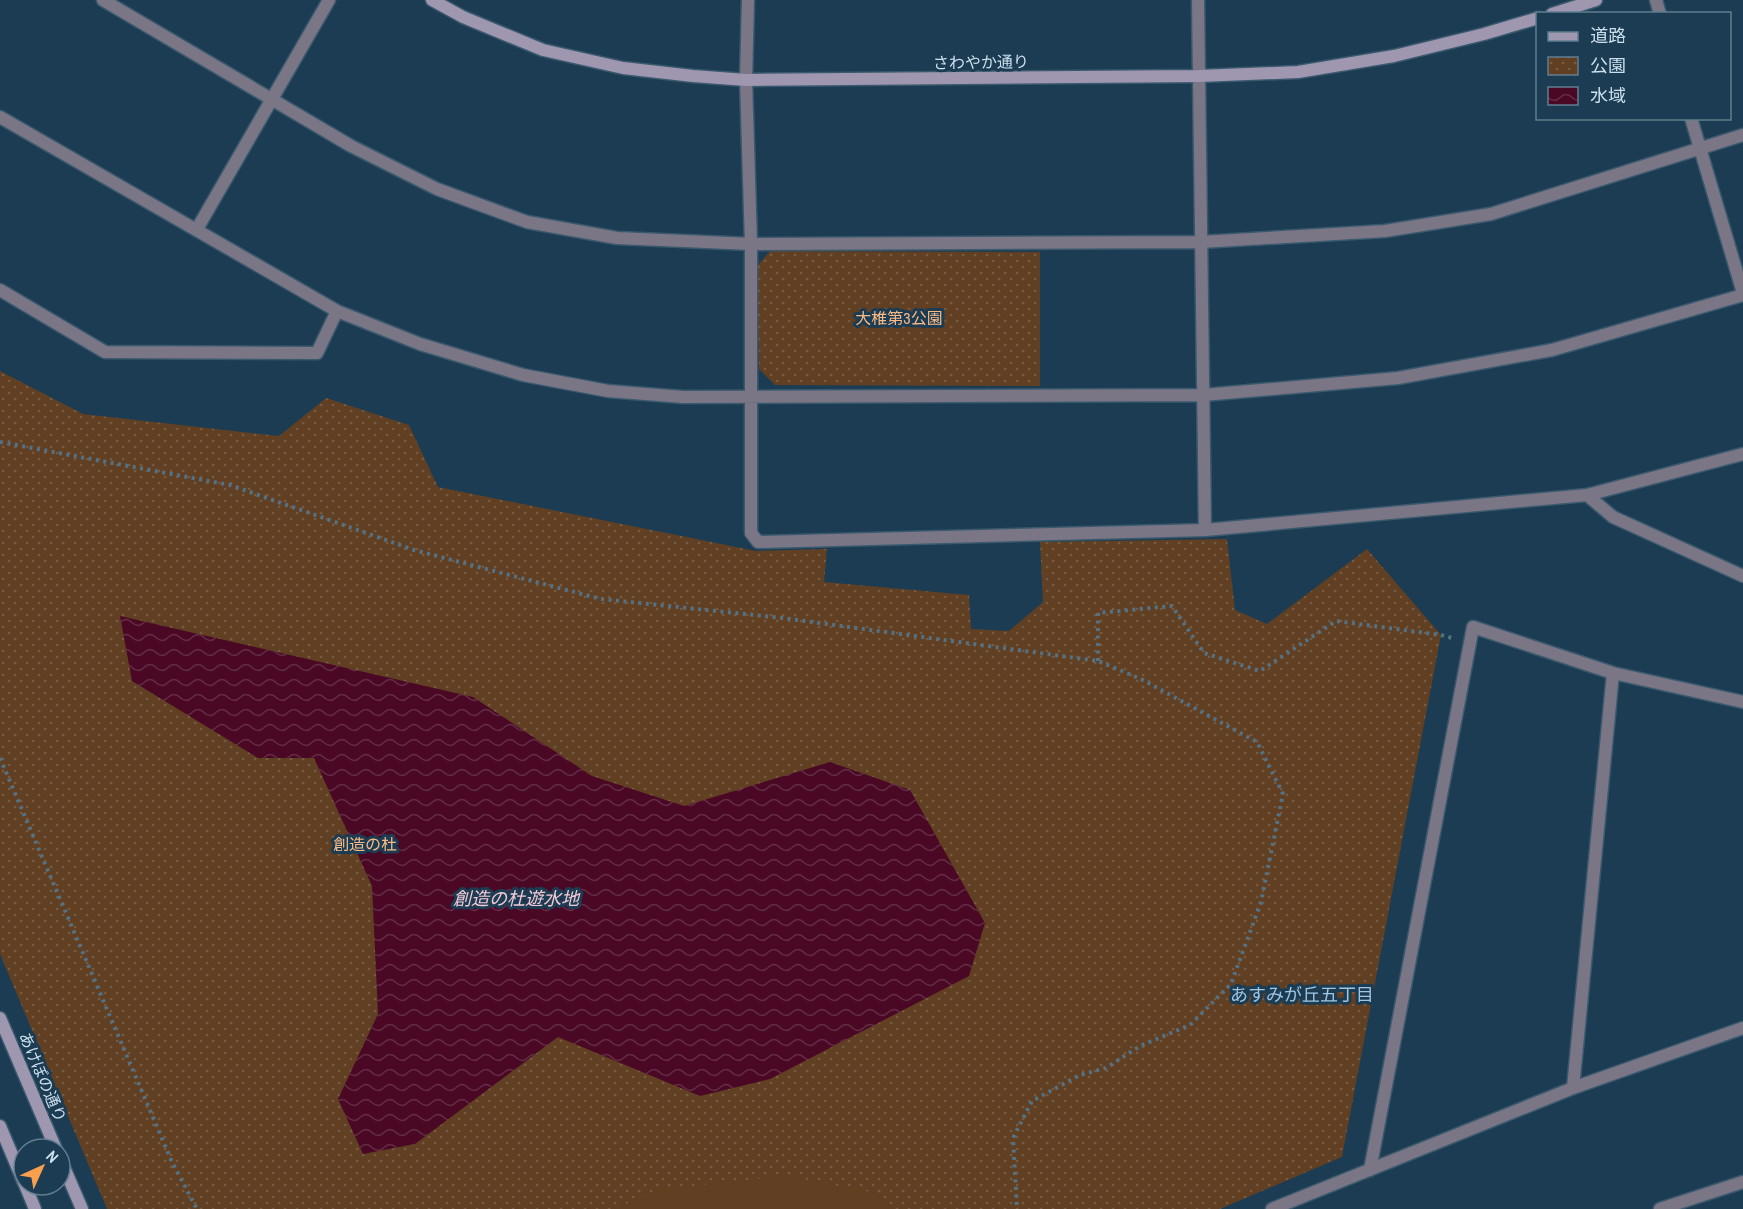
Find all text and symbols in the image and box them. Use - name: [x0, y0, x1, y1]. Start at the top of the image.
- legend: [1536, 12, 1731, 120]
- text: 道路: [1590, 23, 1626, 48]
- street label: さわやか通り: [933, 50, 1029, 74]
- text: 公園: [1590, 53, 1626, 78]
- text: 水域: [1590, 83, 1626, 108]
- park label: 大椎第3公園: [855, 307, 943, 329]
- park label: 創造の杜: [333, 833, 397, 855]
- water label: 創造の杜遊水地: [453, 886, 581, 911]
- district label: あすみが丘五丁目: [1230, 982, 1374, 1007]
- street label: あけぼの通り: [14, 1029, 72, 1125]
- north arrow: [12, 1137, 72, 1197]
- text: N: [41, 1145, 64, 1168]

